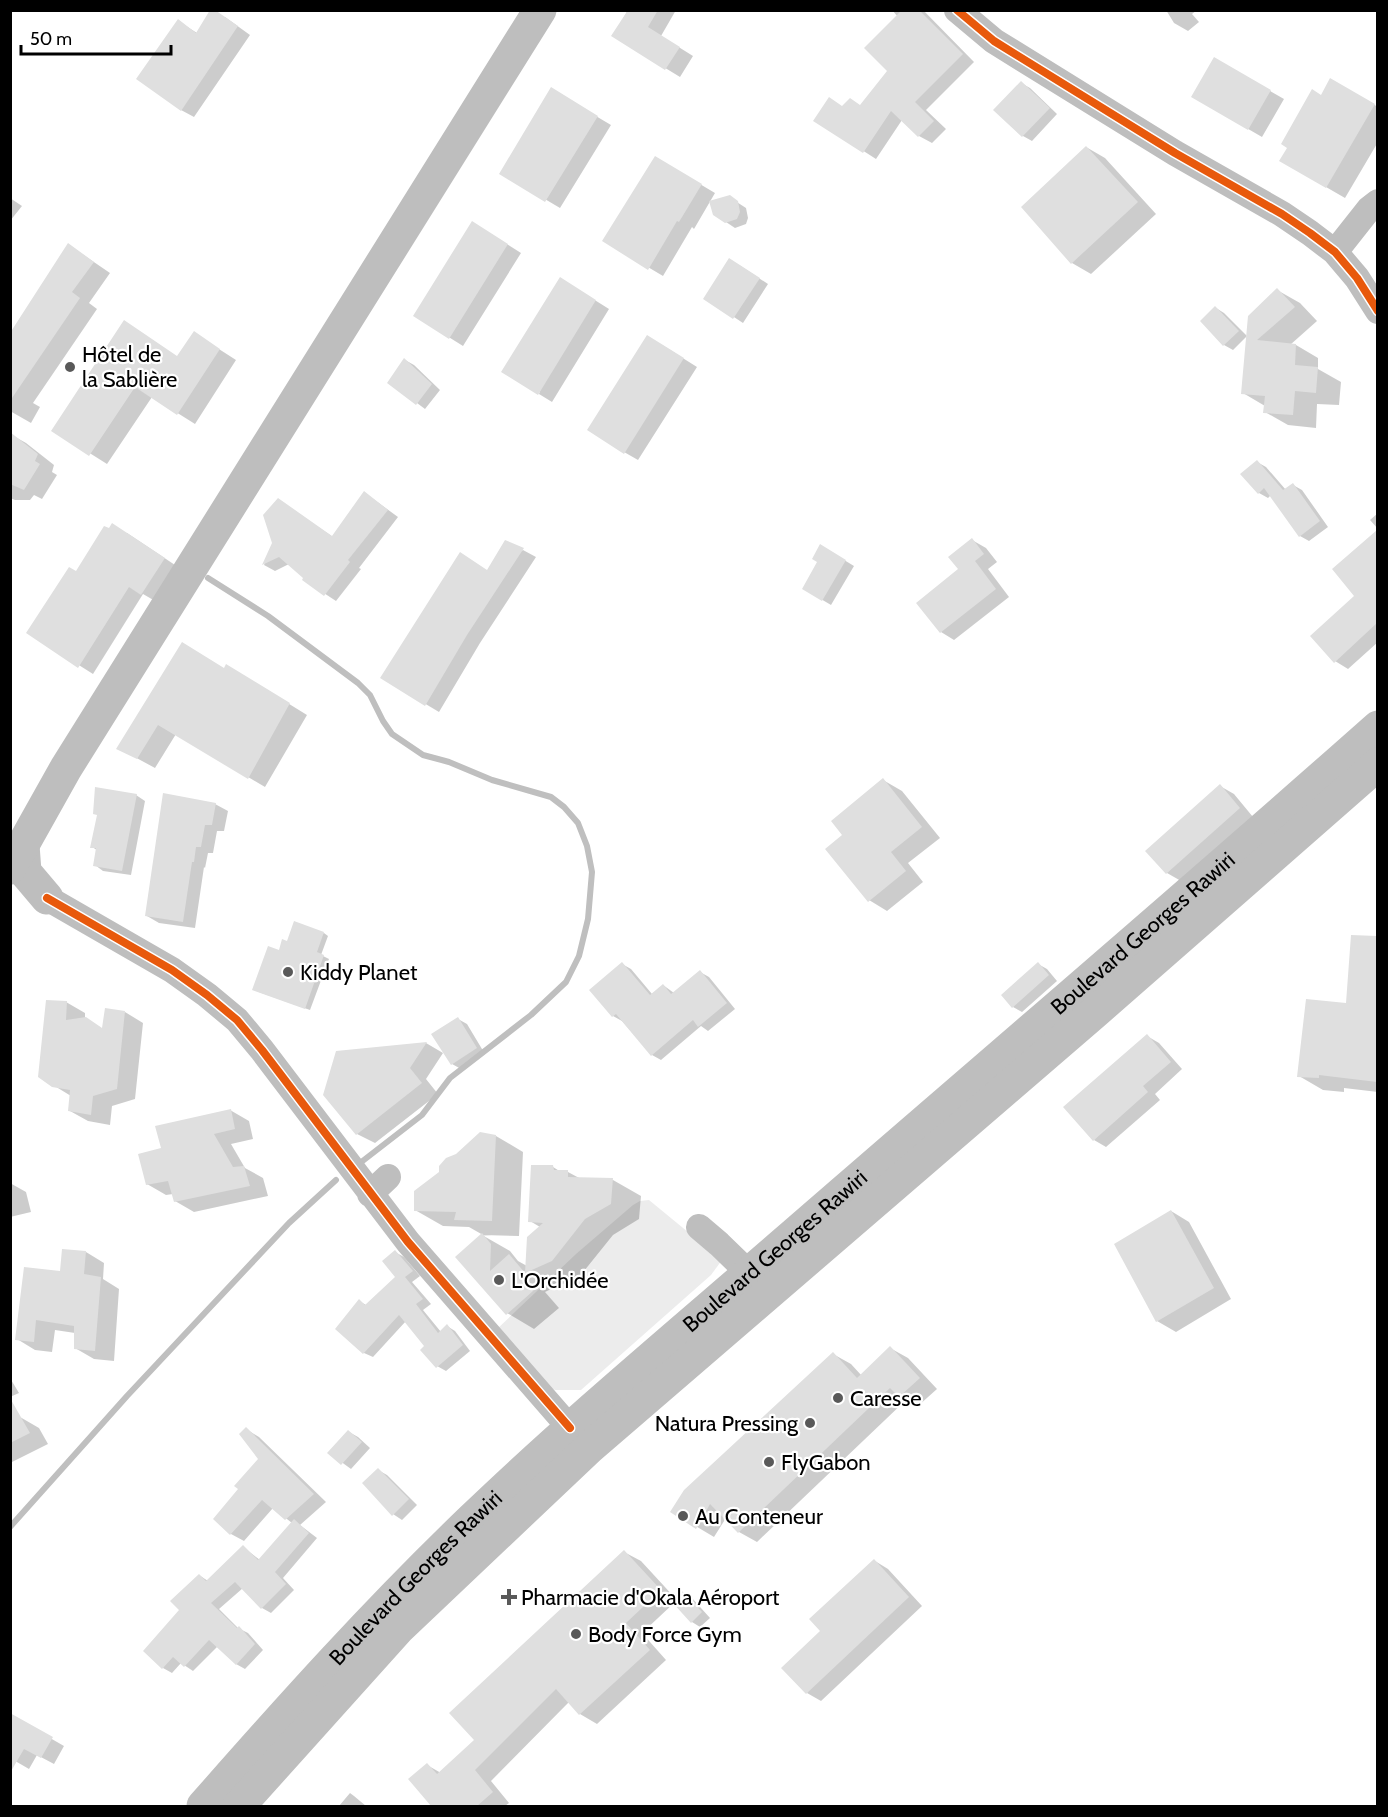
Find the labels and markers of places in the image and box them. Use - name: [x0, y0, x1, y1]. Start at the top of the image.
- place label: Hôtel de la Sablière: [82, 341, 177, 393]
- marker: Hôtel de la Sablière: [63, 360, 77, 374]
- place label: Kiddy Planet: [300, 959, 418, 986]
- marker: Kiddy Planet: [281, 965, 295, 979]
- place label: L'Orchidée: [511, 1267, 609, 1294]
- marker: L'Orchidée: [492, 1273, 506, 1287]
- place label: Caresse: [850, 1385, 922, 1412]
- marker: Caresse: [831, 1391, 845, 1405]
- place label: Natura Pressing: [655, 1410, 799, 1437]
- marker: Natura Pressing: [803, 1416, 817, 1430]
- place label: FlyGabon: [781, 1449, 871, 1476]
- marker: FlyGabon: [762, 1455, 776, 1469]
- place label: Au Conteneur: [695, 1503, 823, 1530]
- marker: Au Conteneur: [676, 1509, 690, 1523]
- place label: Pharmacie d'Okala Aéroport: [521, 1584, 780, 1611]
- marker: Pharmacie d'Okala Aéroport: [502, 1590, 516, 1604]
- place label: Body Force Gym: [588, 1621, 742, 1648]
- marker: Body Force Gym: [569, 1627, 583, 1641]

